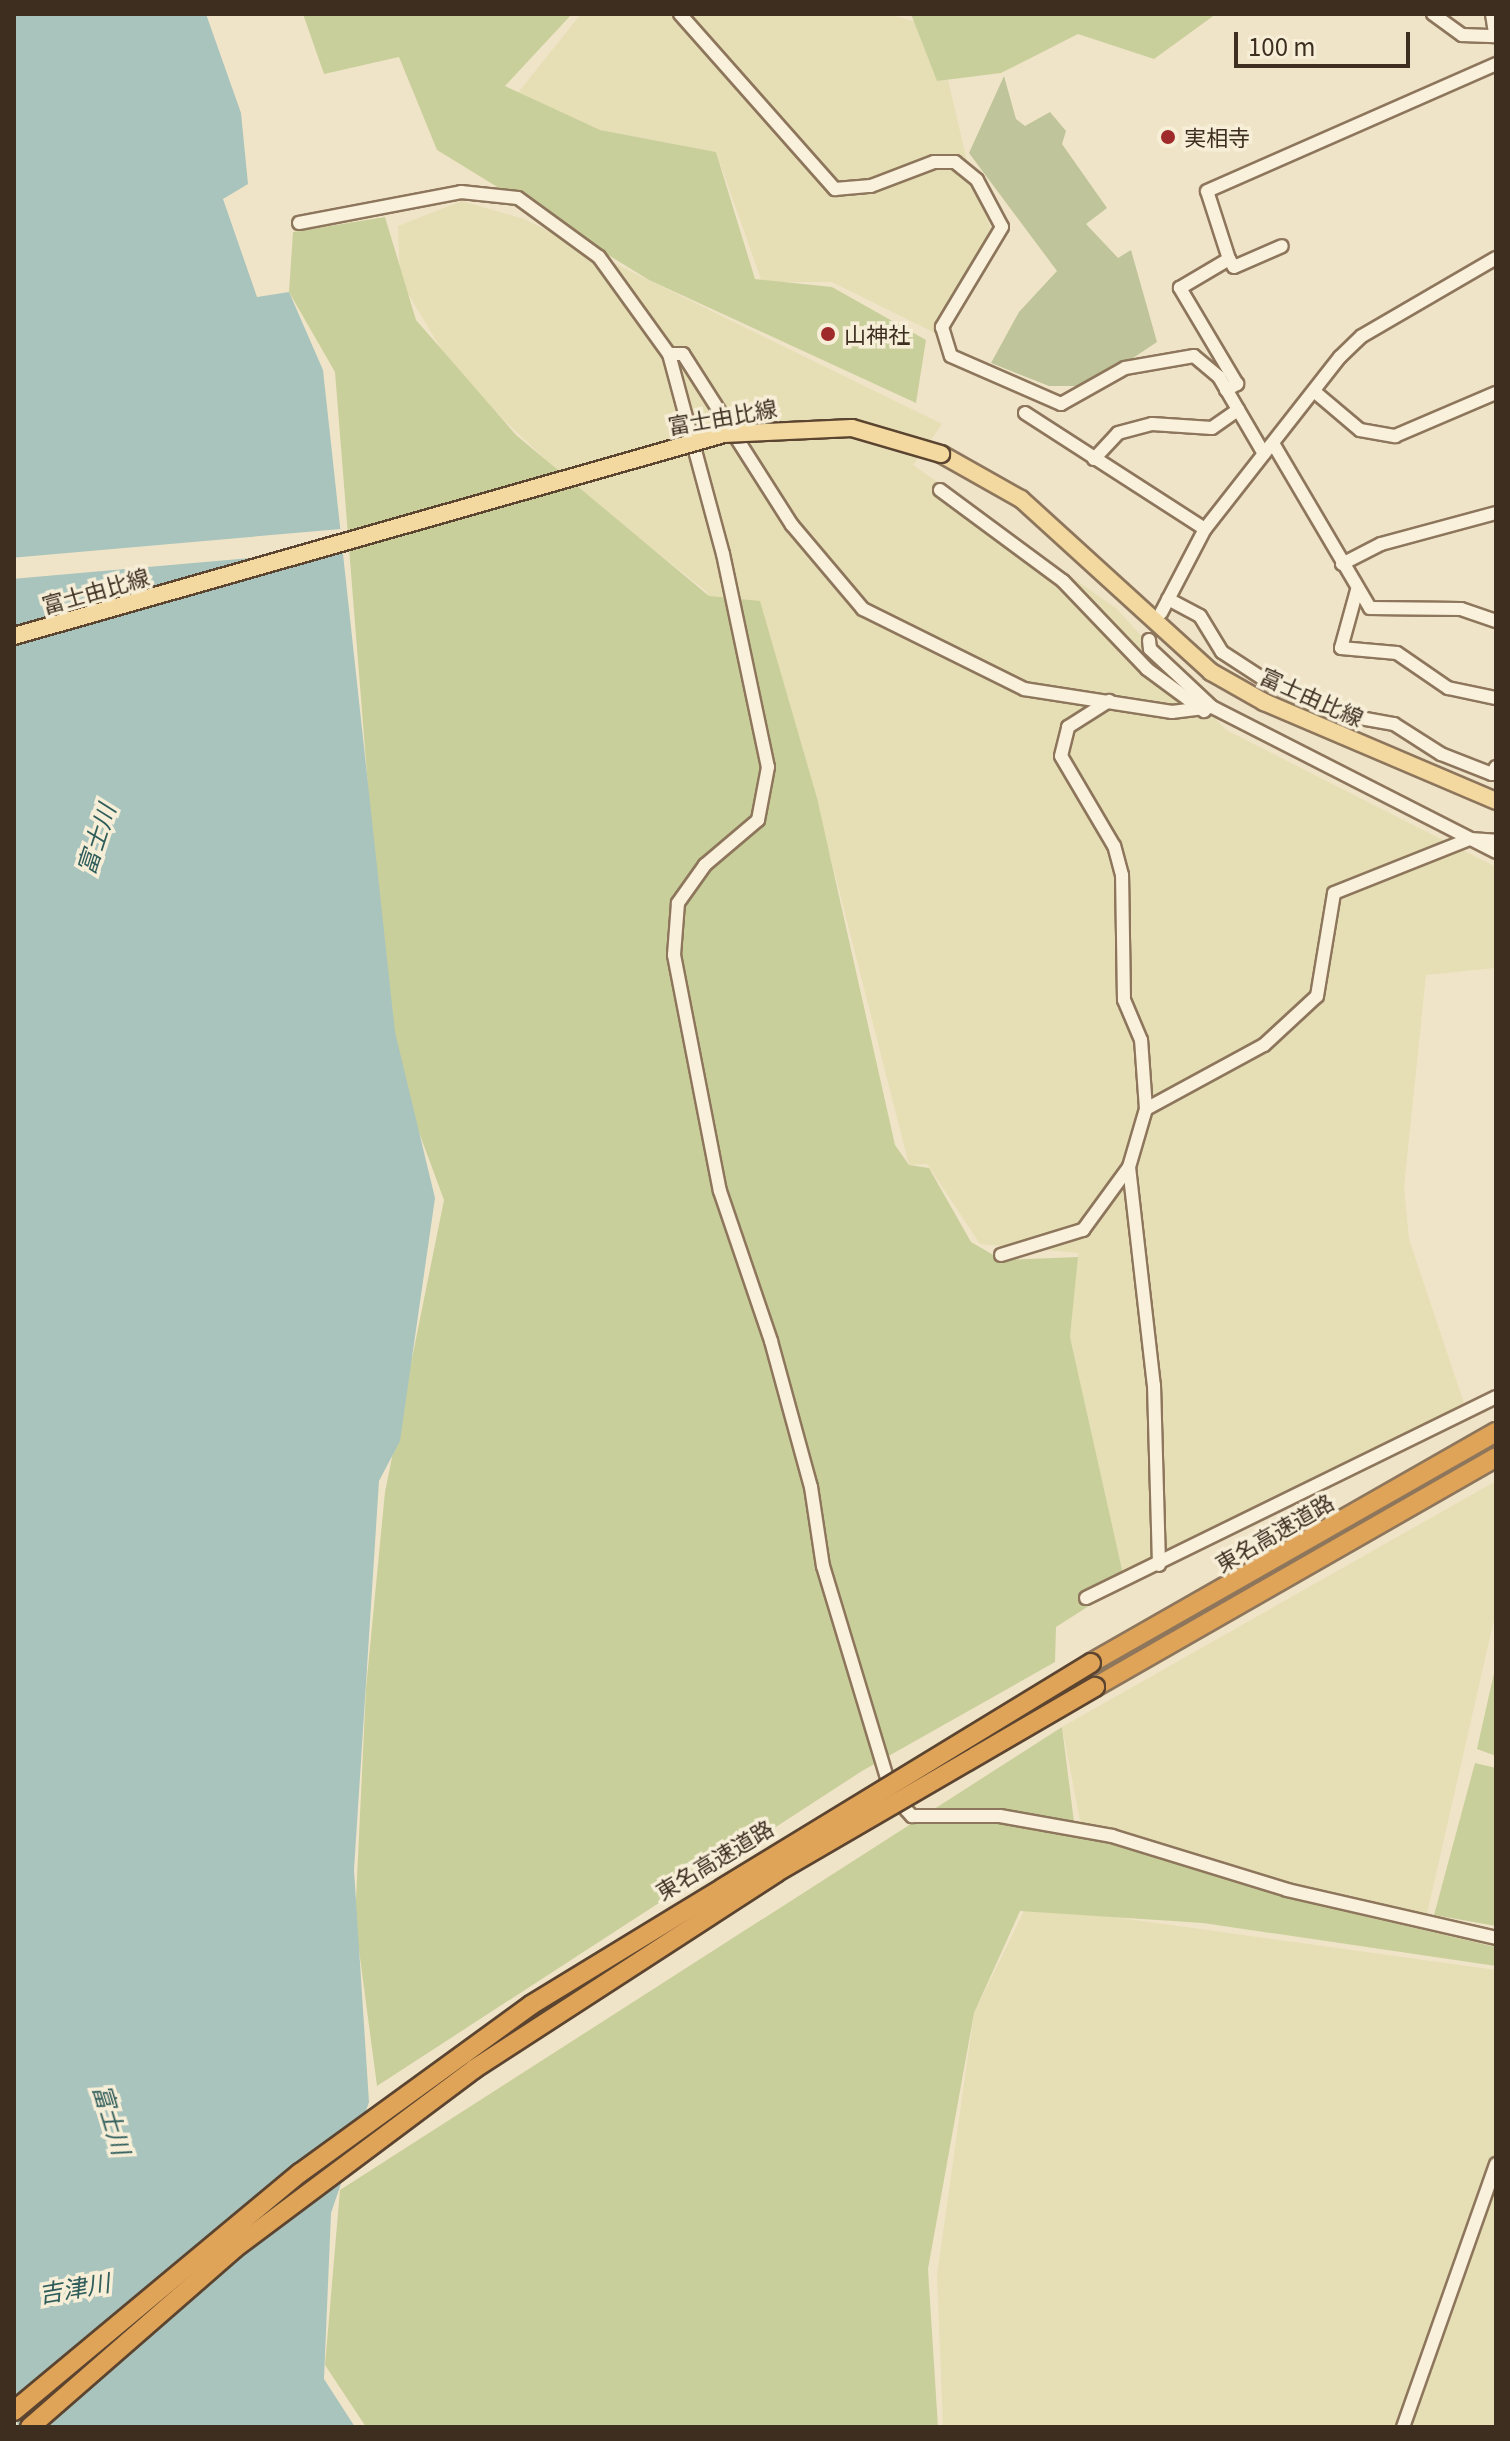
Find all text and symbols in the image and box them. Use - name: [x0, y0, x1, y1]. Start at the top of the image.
- scale bar: [1238, 16, 1414, 66]
- text: 100 m: [1248, 28, 1316, 63]
- place label: 実相寺: [1184, 124, 1250, 150]
- marker: 実相寺: [1159, 128, 1177, 146]
- place label: 山神社: [844, 321, 910, 347]
- marker: 山神社: [819, 325, 837, 343]
- street label: 富士由比線: [666, 393, 778, 439]
- street label: 富士由比線: [38, 562, 152, 618]
- street label: 富士由比線: [1256, 662, 1368, 730]
- water label: 富士川: [70, 800, 120, 878]
- street label: 東名高速道路: [1210, 1488, 1338, 1576]
- street label: 東名高速道路: [651, 1814, 777, 1904]
- water label: 富士川: [89, 2080, 137, 2158]
- water label: 吉津川: [36, 2267, 112, 2307]

